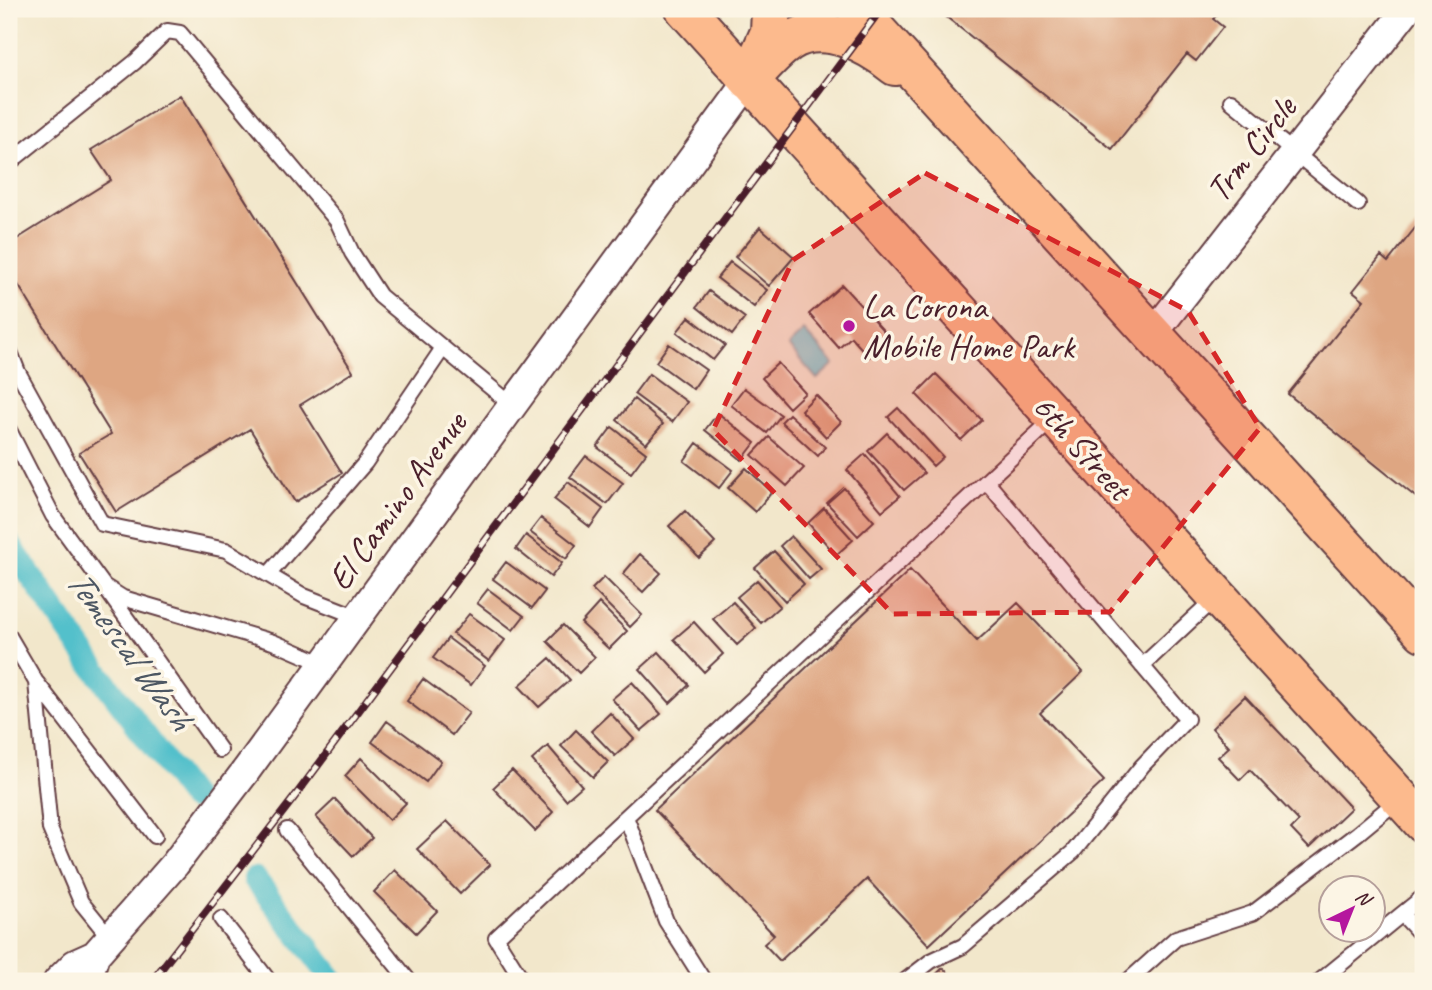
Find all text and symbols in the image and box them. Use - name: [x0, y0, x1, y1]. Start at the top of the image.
- street label: Trm Circle: [1196, 85, 1308, 211]
- place label: La Corona Mobile Home Park: [863, 284, 1076, 369]
- marker: La Corona Mobile Home Park: [841, 318, 857, 334]
- street label: 6th Street: [1023, 385, 1144, 512]
- street label: El Camino Avenue: [317, 401, 478, 599]
- water label: Temescal Wash: [56, 559, 205, 740]
- north arrow: [1316, 874, 1386, 944]
- text: N: [1350, 885, 1378, 912]

